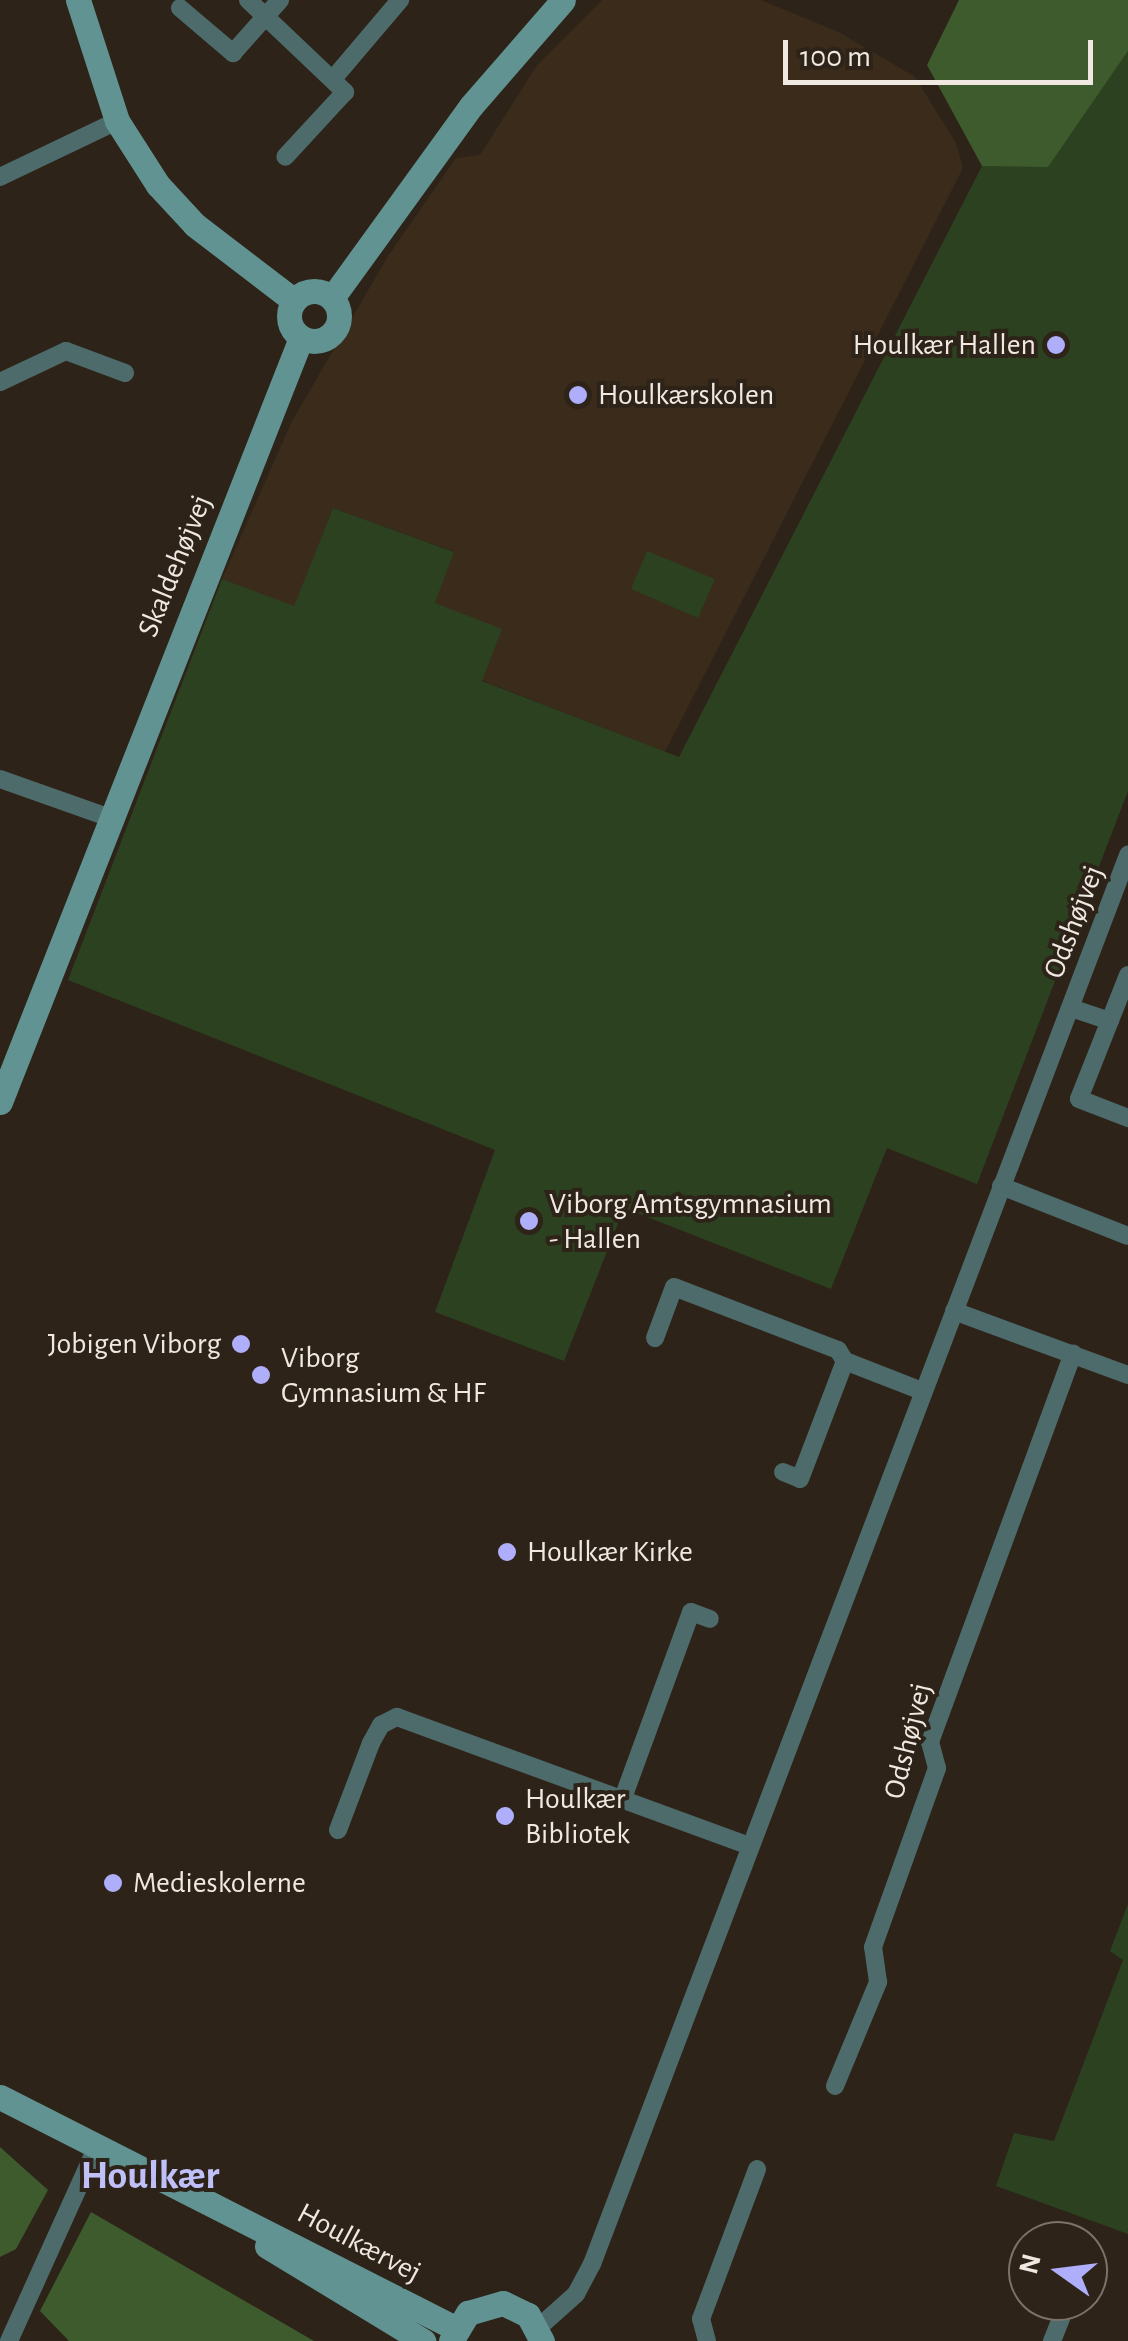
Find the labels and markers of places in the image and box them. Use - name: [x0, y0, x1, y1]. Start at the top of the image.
- place label: Houlkær Hallen: [853, 327, 1036, 363]
- marker: Houlkær Hallen: [1045, 334, 1067, 356]
- place label: Houlkærskolen: [598, 377, 774, 413]
- marker: Houlkærskolen: [567, 384, 589, 406]
- place label: Viborg Amtsgymnasium - Hallen: [549, 1186, 832, 1256]
- marker: Viborg Amtsgymnasium - Hallen: [518, 1210, 540, 1232]
- place label: Jobigen Viborg: [48, 1326, 221, 1362]
- marker: Jobigen Viborg: [230, 1333, 252, 1355]
- place label: Viborg Gymnasium & HF: [281, 1340, 486, 1410]
- marker: Viborg Gymnasium & HF: [250, 1364, 272, 1386]
- place label: Houlkær Kirke: [527, 1534, 693, 1570]
- marker: Houlkær Kirke: [496, 1541, 518, 1563]
- place label: Houlkær Bibliotek: [525, 1781, 630, 1852]
- marker: Houlkær Bibliotek: [494, 1805, 516, 1827]
- place label: Medieskolerne: [133, 1865, 306, 1901]
- marker: Medieskolerne: [102, 1872, 124, 1894]

